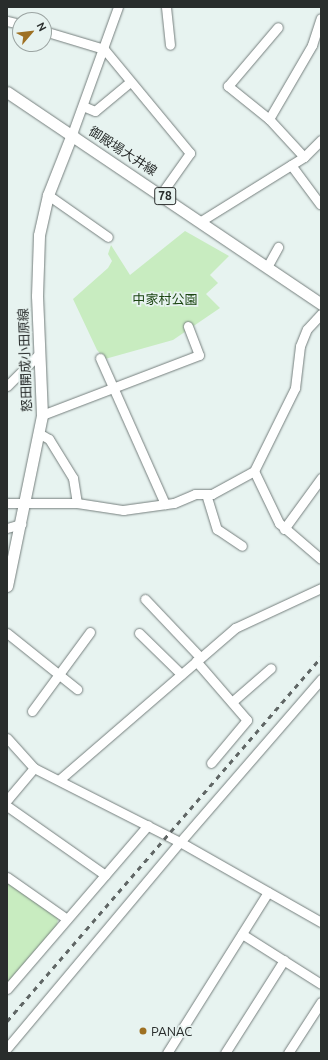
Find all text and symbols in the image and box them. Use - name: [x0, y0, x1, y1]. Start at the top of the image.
- north arrow: [12, 12, 52, 52]
- text: N: [34, 20, 49, 33]
- street label: 御殿場大井線: [86, 123, 160, 179]
- road number: 78: [154, 186, 176, 206]
- park label: 中家村公園: [133, 291, 197, 307]
- street label: 怒田開成小田原線: [15, 308, 35, 412]
- place label: PANAC: [151, 1023, 192, 1039]
- marker: PANAC: [138, 1026, 148, 1036]

